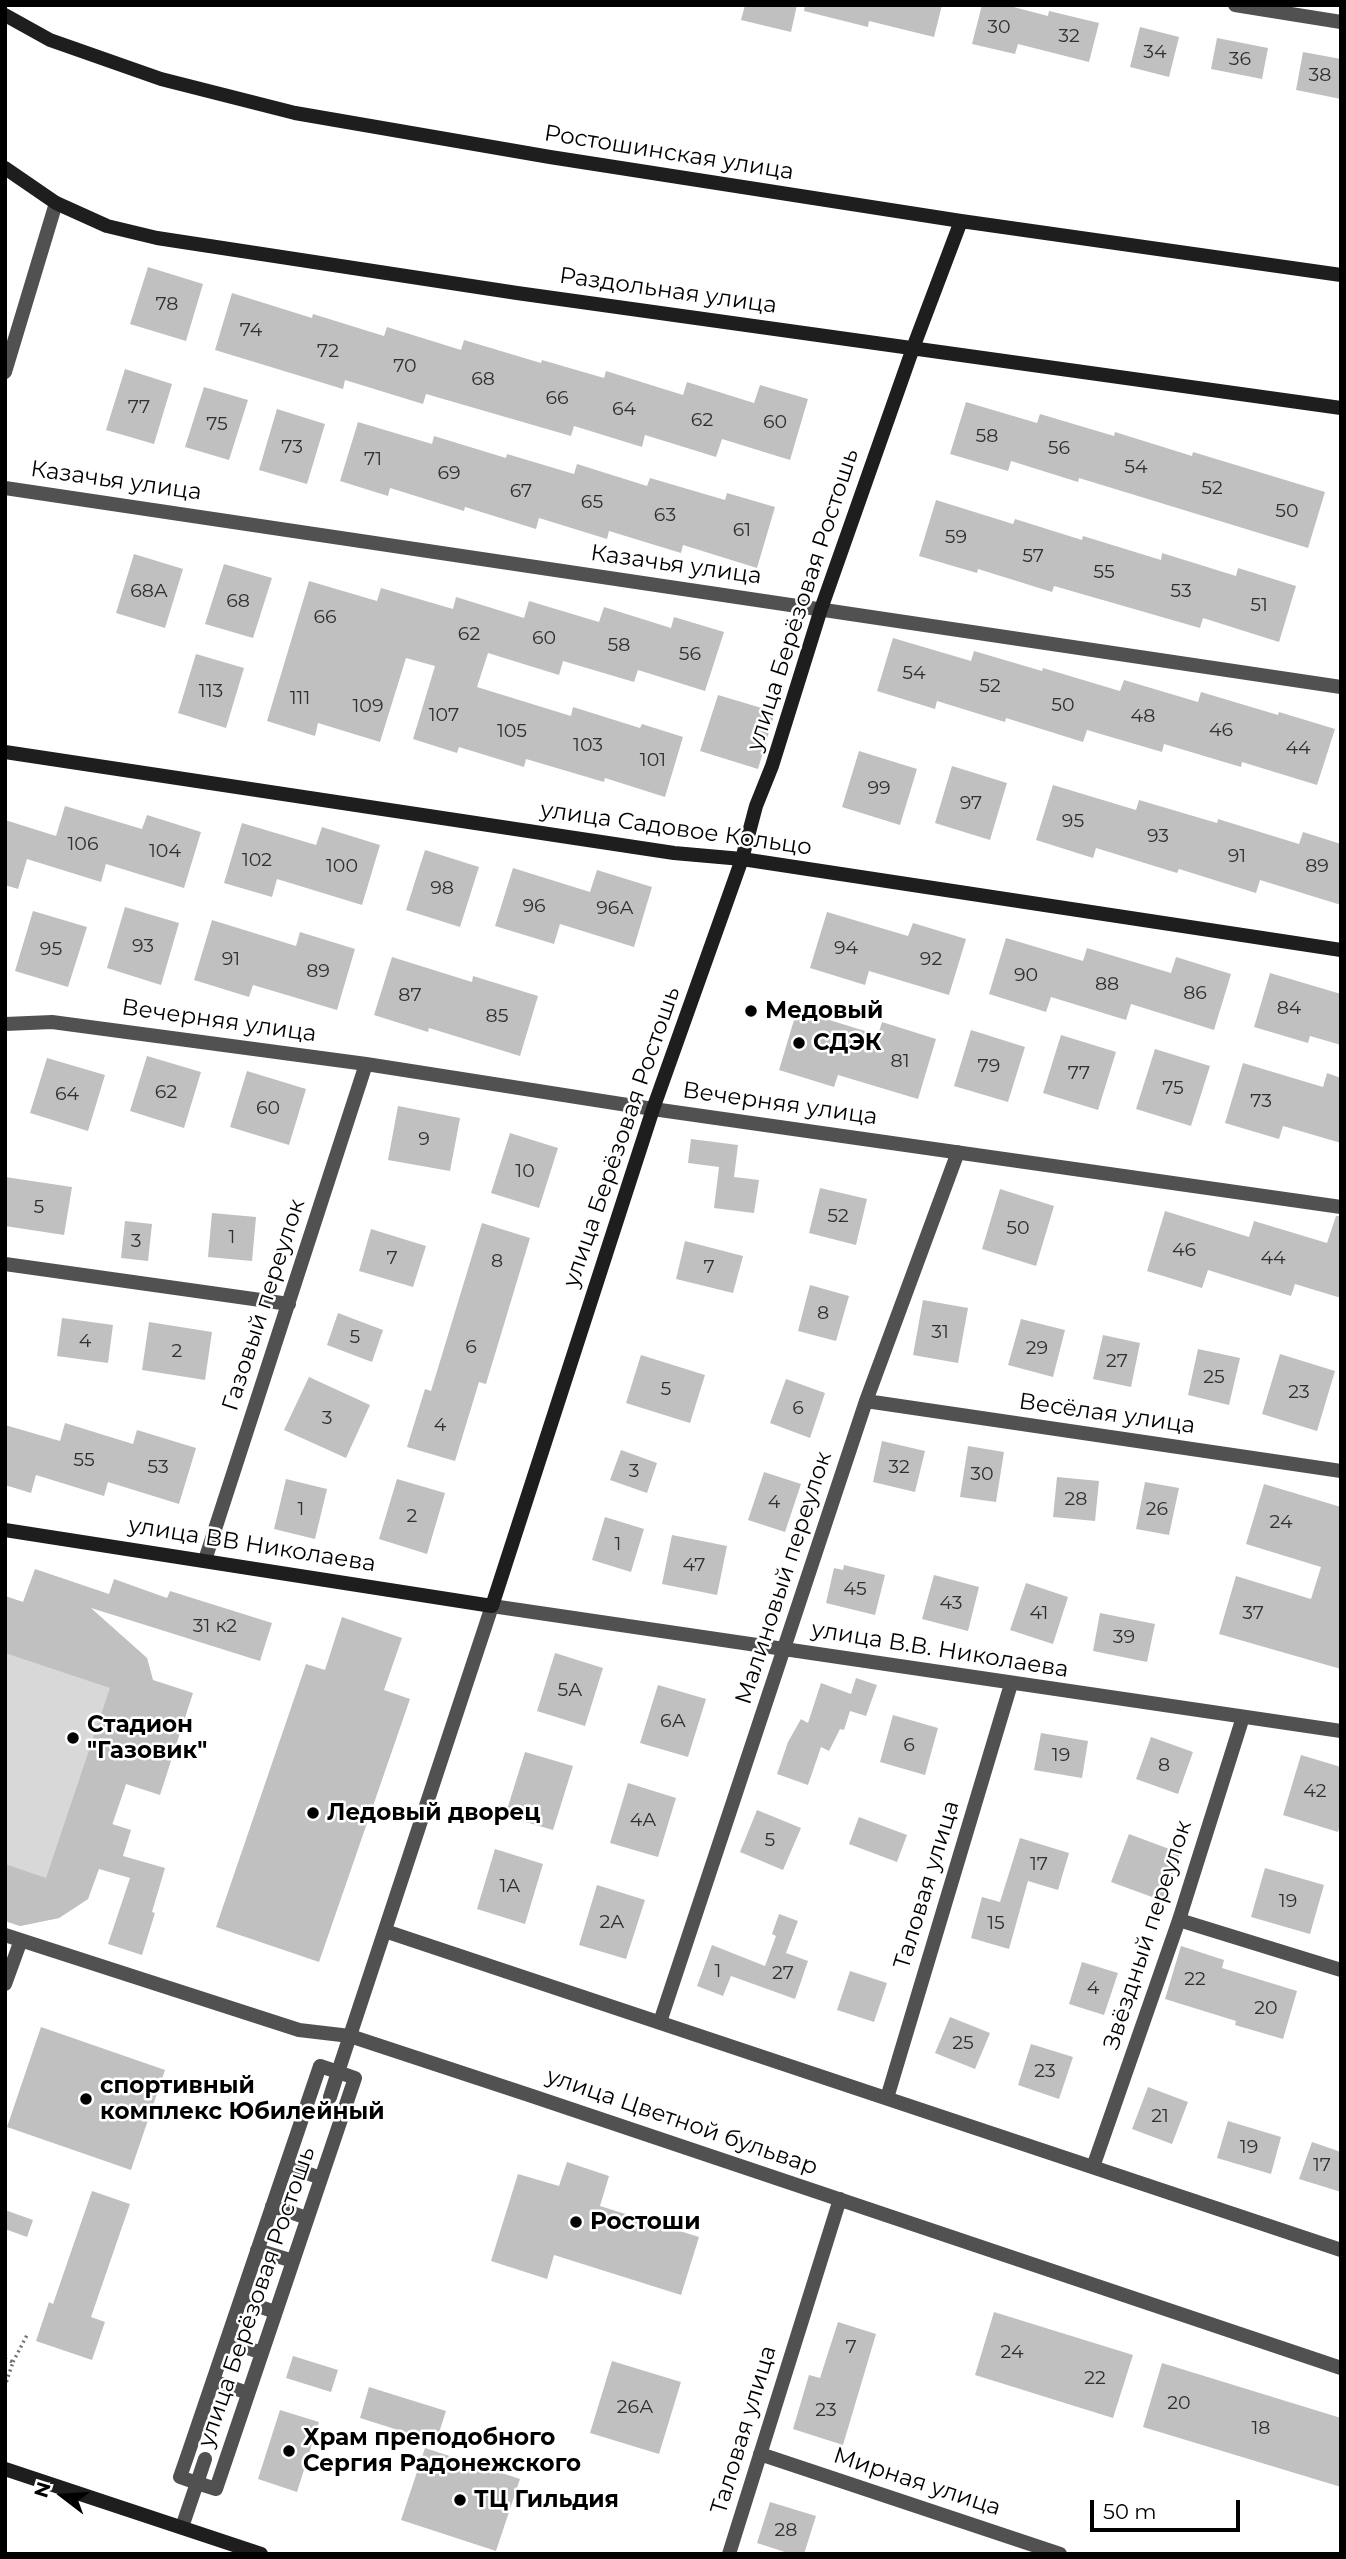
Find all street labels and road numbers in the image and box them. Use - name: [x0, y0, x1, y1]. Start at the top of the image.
- street label: Ростошинская улица: [542, 120, 796, 186]
- street label: Раздольная улица: [557, 262, 779, 320]
- street label: улица Берёзовая Ростошь: [741, 446, 865, 754]
- street label: Казачья улица: [29, 455, 203, 507]
- street label: Казачья улица: [589, 539, 763, 591]
- street label: улица Садовое Кольцо: [538, 796, 814, 862]
- street label: улица Берёзовая Ростошь: [558, 983, 686, 1291]
- street label: Вечерняя улица: [120, 994, 318, 1048]
- street label: Вечерняя улица: [681, 1077, 879, 1131]
- street label: Газовый переулок: [217, 1196, 311, 1414]
- street label: Весёлая улица: [1017, 1388, 1197, 1440]
- street label: Малиновый переулок: [730, 1448, 838, 1708]
- street label: улица ВВ Николаева: [126, 1512, 378, 1578]
- street label: улица В.В. Николаева: [810, 1616, 1070, 1684]
- street label: Таловая улица: [888, 1797, 966, 1973]
- street label: Звёздный переулок: [1098, 1817, 1198, 2053]
- street label: улица Цветной бульвар: [543, 2063, 821, 2181]
- street label: улица Берёзовая Ростошь: [193, 2143, 321, 2451]
- street label: Таловая улица: [705, 2342, 783, 2518]
- street label: Мирная улица: [830, 2442, 1004, 2522]

